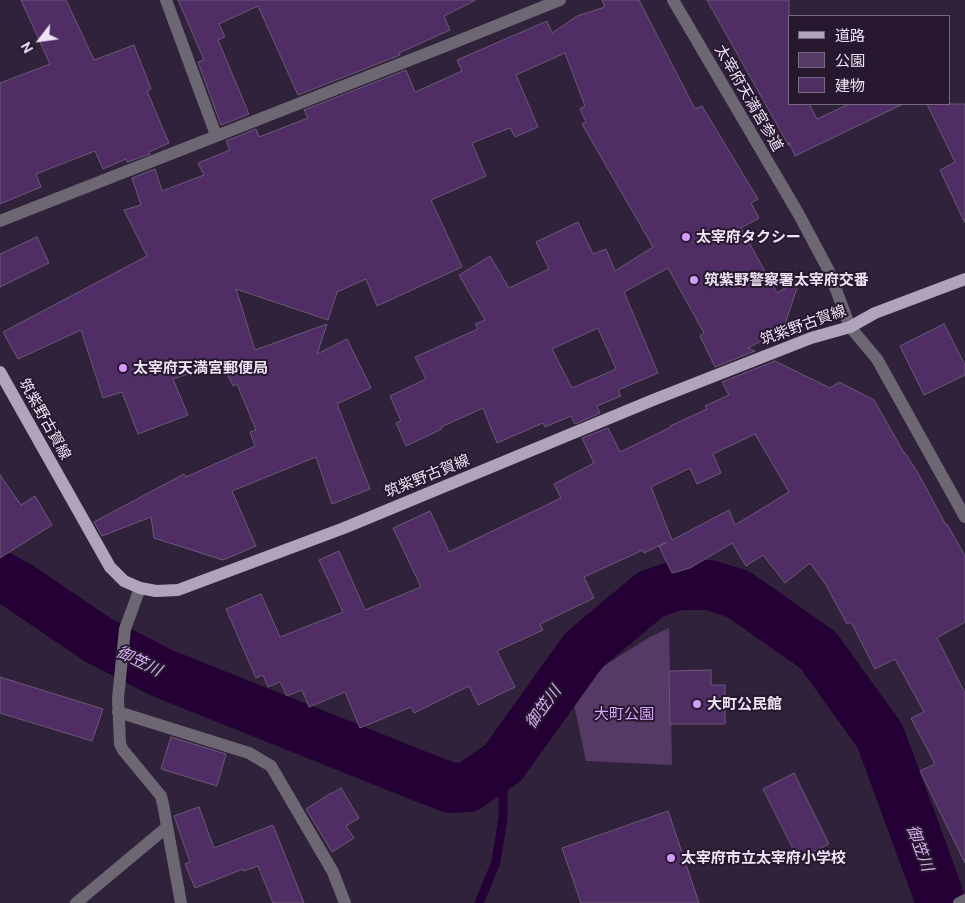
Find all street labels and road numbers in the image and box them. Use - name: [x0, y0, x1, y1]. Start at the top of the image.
- street label: 太宰府天満宮参道: [711, 42, 787, 154]
- street label: 筑紫野古賀線: [758, 301, 848, 349]
- street label: 筑紫野古賀線: [15, 375, 75, 463]
- street label: 筑紫野古賀線: [382, 451, 472, 501]

